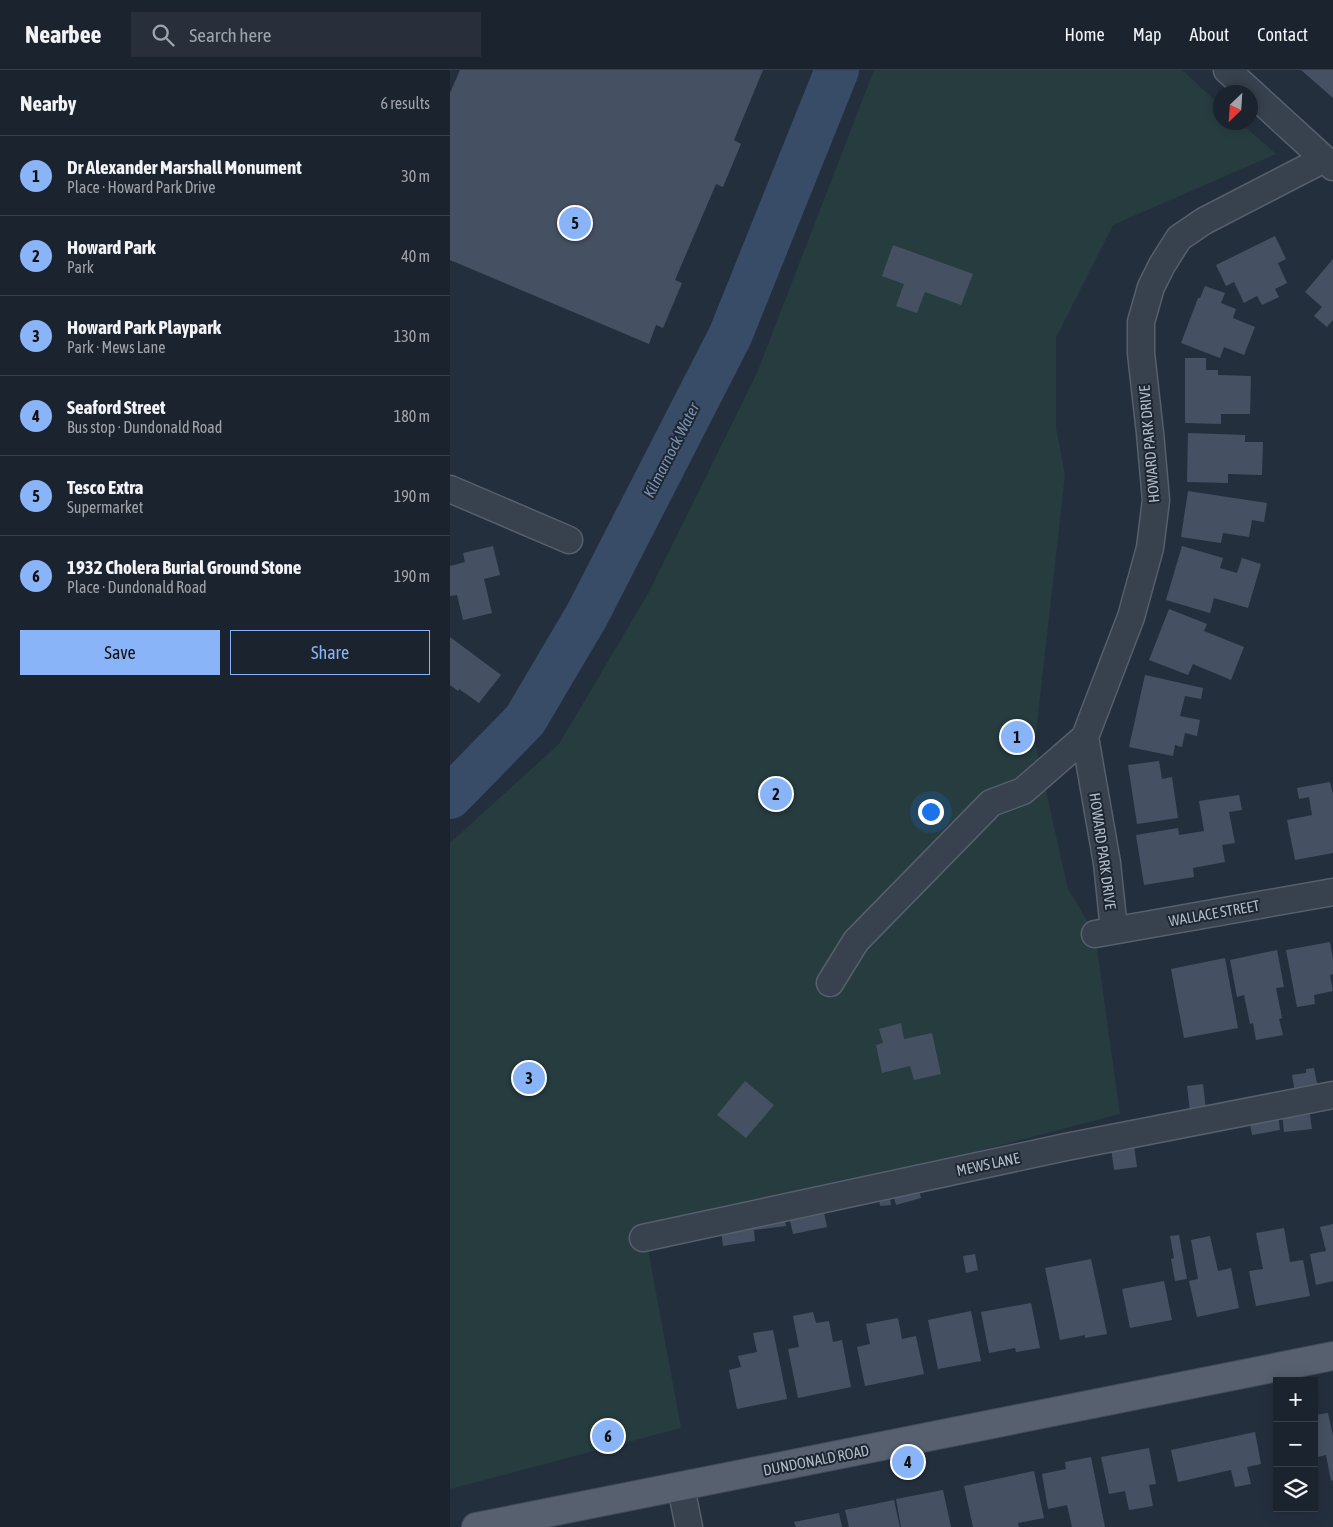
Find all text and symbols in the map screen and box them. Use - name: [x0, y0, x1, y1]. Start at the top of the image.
- search box: [131, 12, 481, 57]
- text: Nearbee: [25, 21, 101, 48]
- icon: search: [149, 21, 177, 49]
- text: Search here: [189, 24, 271, 46]
- text: Home: [1065, 24, 1105, 45]
- text: Map: [1133, 24, 1162, 45]
- text: About: [1190, 24, 1229, 45]
- text: Contact: [1257, 24, 1308, 45]
- north arrow: [1213, 85, 1258, 130]
- text: Nearby: [20, 91, 76, 115]
- text: 6 results: [380, 94, 430, 112]
- text: Dr Alexander Marshall Monument: [67, 156, 302, 178]
- text: 1: [32, 167, 40, 185]
- text: 30 m: [401, 167, 430, 185]
- text: Place · Howard Park Drive: [67, 178, 215, 196]
- pin: 5: [559, 204, 591, 242]
- text: Howard Park: [67, 236, 156, 258]
- text: 2: [32, 247, 40, 265]
- text: 40 m: [401, 247, 430, 265]
- text: Park: [67, 258, 94, 276]
- text: Howard Park Playpark: [67, 316, 221, 338]
- text: 3: [32, 327, 40, 345]
- text: 130 m: [394, 327, 430, 345]
- text: Park · Mews Lane: [67, 338, 165, 356]
- street label: HOWARD PARK DRIVE: [1135, 384, 1163, 503]
- text: Seaford Street: [67, 396, 166, 418]
- water label: Kilmarnock Water: [639, 398, 703, 500]
- text: 4: [32, 407, 40, 425]
- text: 180 m: [394, 407, 430, 425]
- text: Bus stop · Dundonald Road: [67, 418, 222, 436]
- text: Tesco Extra: [67, 476, 143, 498]
- text: 5: [32, 487, 40, 505]
- text: 190 m: [394, 487, 430, 505]
- text: Supermarket: [67, 498, 143, 516]
- text: 1932 Cholera Burial Ground Stone: [67, 556, 301, 578]
- text: 6: [32, 567, 40, 585]
- text: 190 m: [394, 567, 430, 585]
- text: Place · Dundonald Road: [67, 578, 207, 596]
- button: Save: [20, 630, 220, 675]
- button: Share: [230, 630, 430, 675]
- pin: 1: [1001, 718, 1033, 756]
- pin: 2: [760, 775, 792, 813]
- street label: HOWARD PARK DRIVE: [1086, 792, 1120, 911]
- your location: [918, 799, 944, 825]
- street label: WALLACE STREET: [1167, 897, 1261, 929]
- pin: 3: [513, 1059, 545, 1097]
- street label: MEWS LANE: [955, 1149, 1022, 1179]
- map controls: [1273, 1377, 1318, 1512]
- button: +: [1273, 1377, 1318, 1422]
- pin: 6: [592, 1417, 624, 1455]
- button: −: [1273, 1422, 1318, 1467]
- street label: DUNDONALD ROAD: [762, 1441, 870, 1479]
- pin: 4: [892, 1443, 924, 1481]
- button: layers: [1273, 1467, 1318, 1512]

